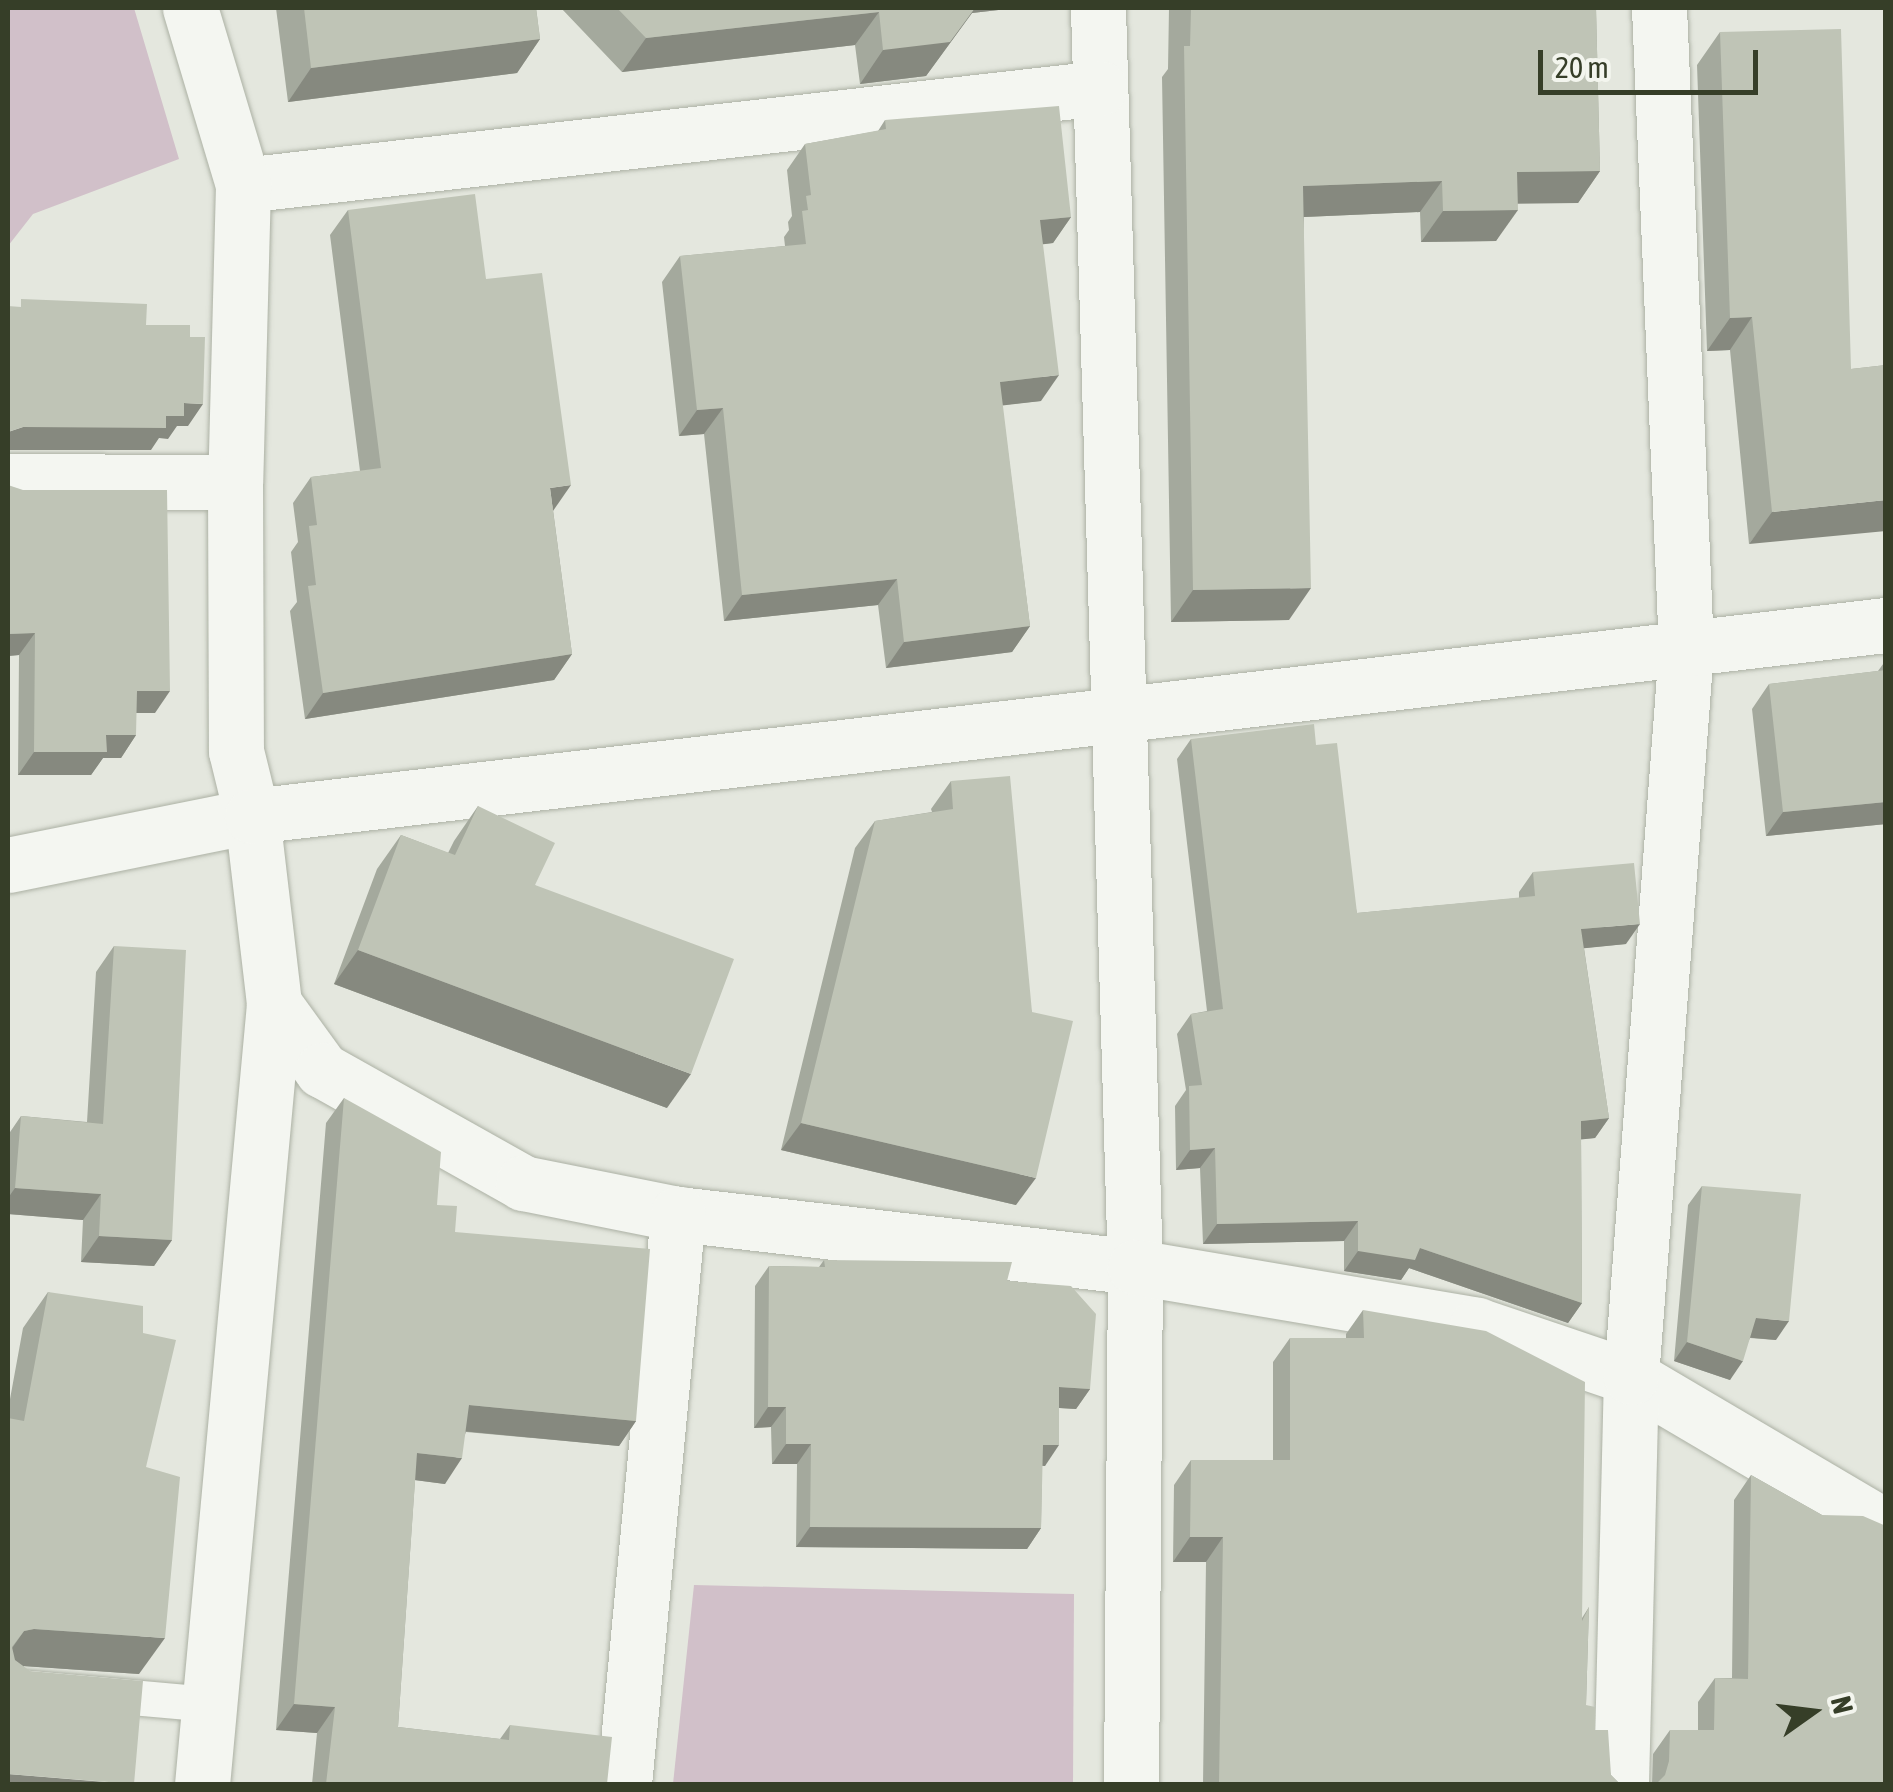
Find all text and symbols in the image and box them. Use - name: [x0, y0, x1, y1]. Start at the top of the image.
- scale bar: [1543, 30, 1763, 92]
- text: 20 m: [1555, 50, 1609, 84]
- north arrow: [1763, 1662, 1863, 1762]
- text: N: [1825, 1693, 1860, 1717]

